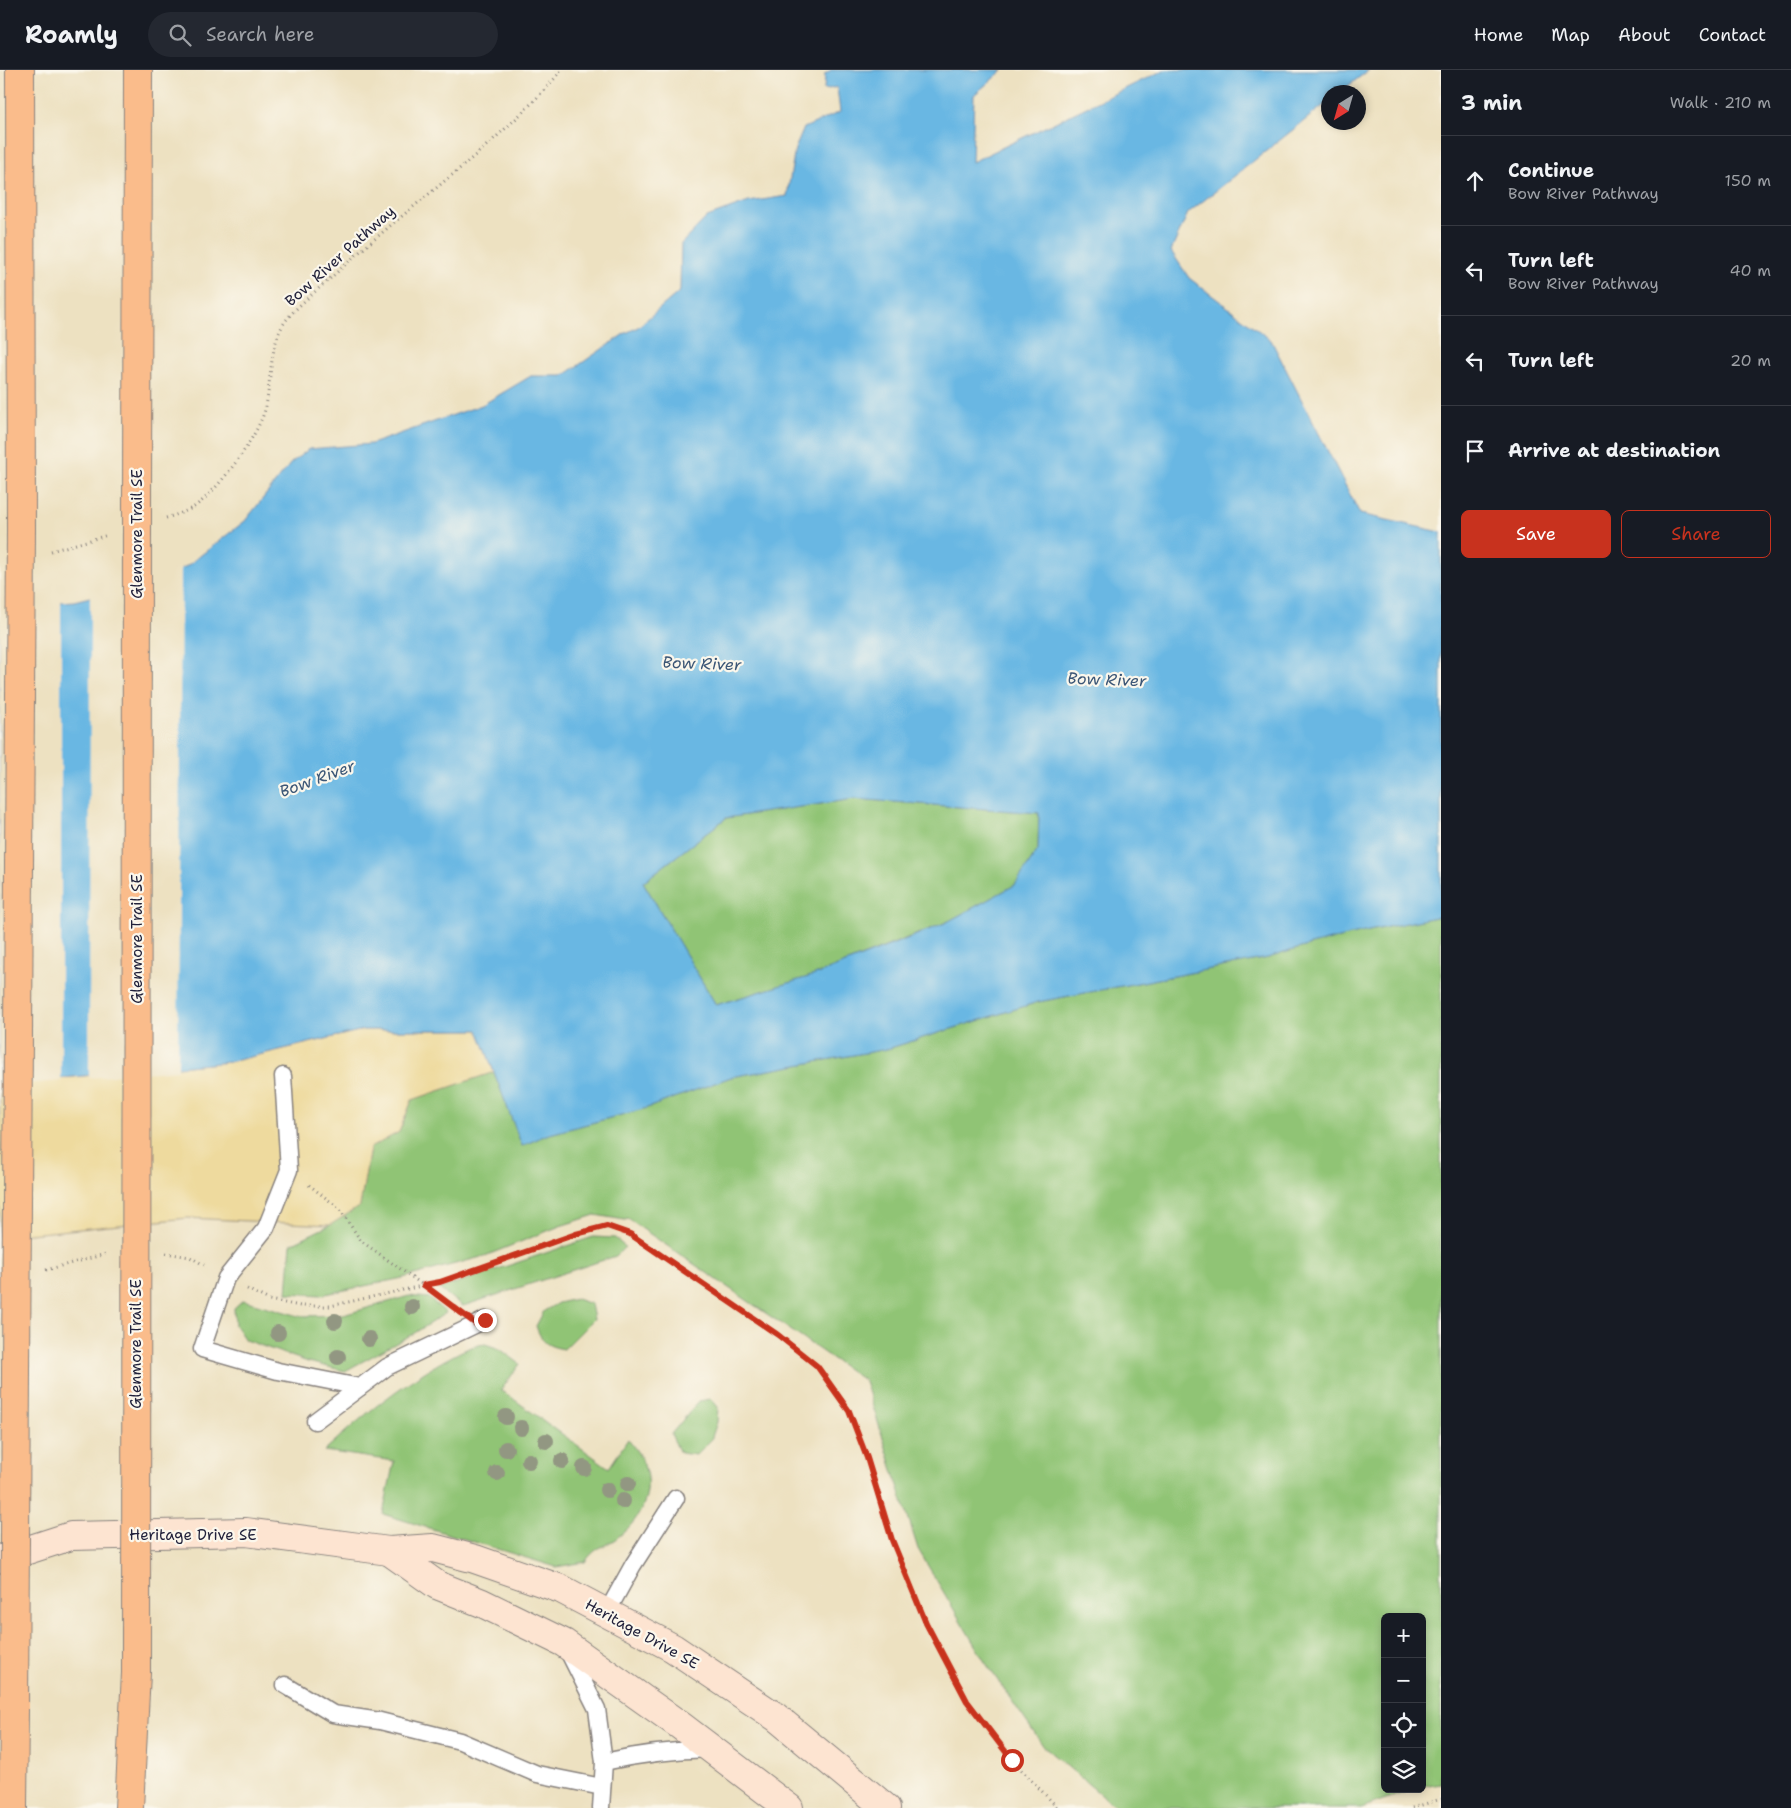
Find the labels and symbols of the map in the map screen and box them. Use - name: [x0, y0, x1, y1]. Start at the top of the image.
- north arrow: [1321, 85, 1366, 130]
- street label: Bow River Pathway: [281, 201, 399, 311]
- street label: Glenmore Trail SE: [127, 469, 147, 599]
- water label: Bow River: [662, 652, 742, 675]
- water label: Bow River: [1067, 668, 1147, 691]
- water label: Bow River: [276, 755, 358, 802]
- street label: Glenmore Trail SE: [127, 874, 147, 1004]
- street label: Glenmore Trail SE: [126, 1279, 146, 1409]
- route end: [474, 1309, 497, 1332]
- street label: Heritage Drive SE: [129, 1525, 257, 1545]
- street label: Heritage Drive SE: [581, 1594, 703, 1674]
- route start: [1001, 1749, 1024, 1772]

